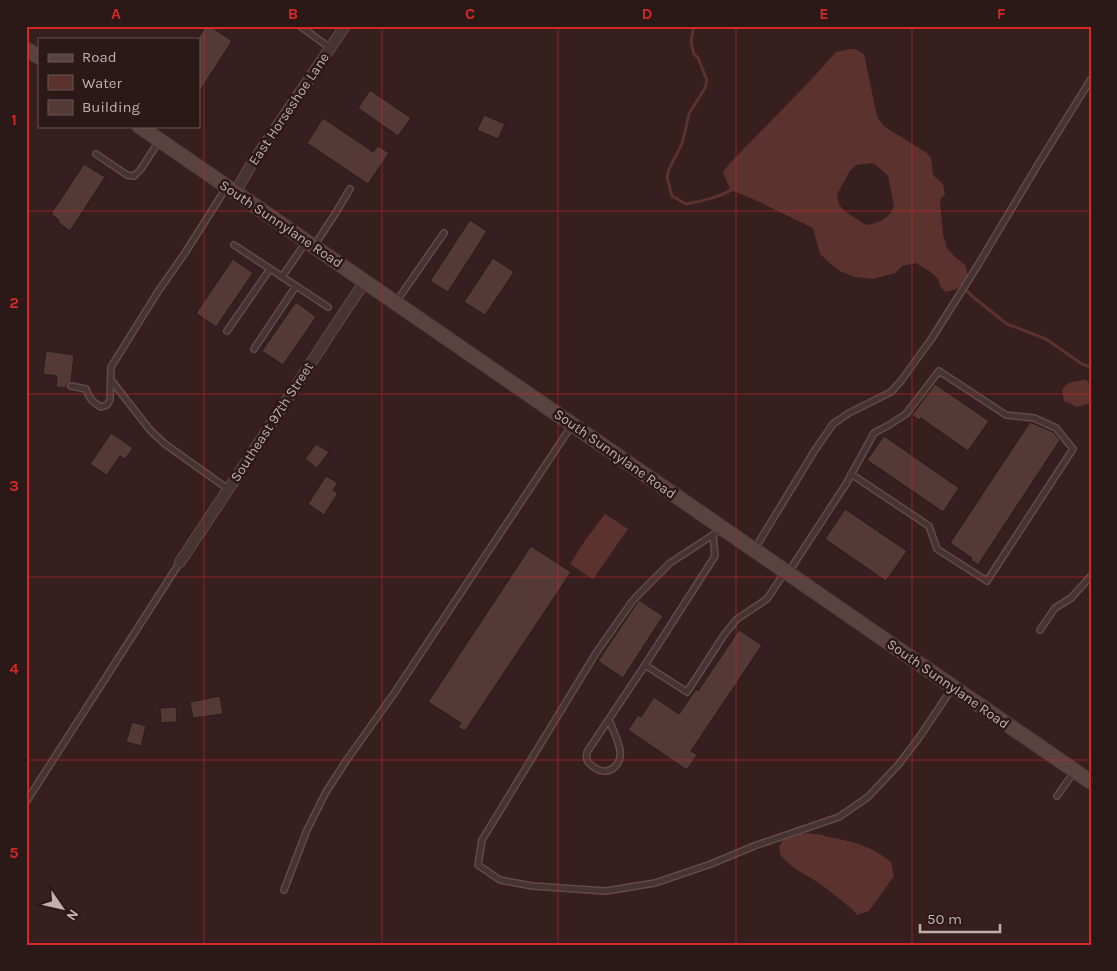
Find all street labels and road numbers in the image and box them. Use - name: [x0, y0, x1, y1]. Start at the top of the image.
- street label: East Horseshoe Lane: [245, 50, 333, 168]
- street label: South Sunnylane Road: [216, 176, 346, 272]
- street label: Southeast 97th Street: [227, 359, 317, 485]
- street label: South Sunnylane Road: [551, 406, 679, 502]
- street label: South Sunnylane Road: [884, 636, 1012, 732]

